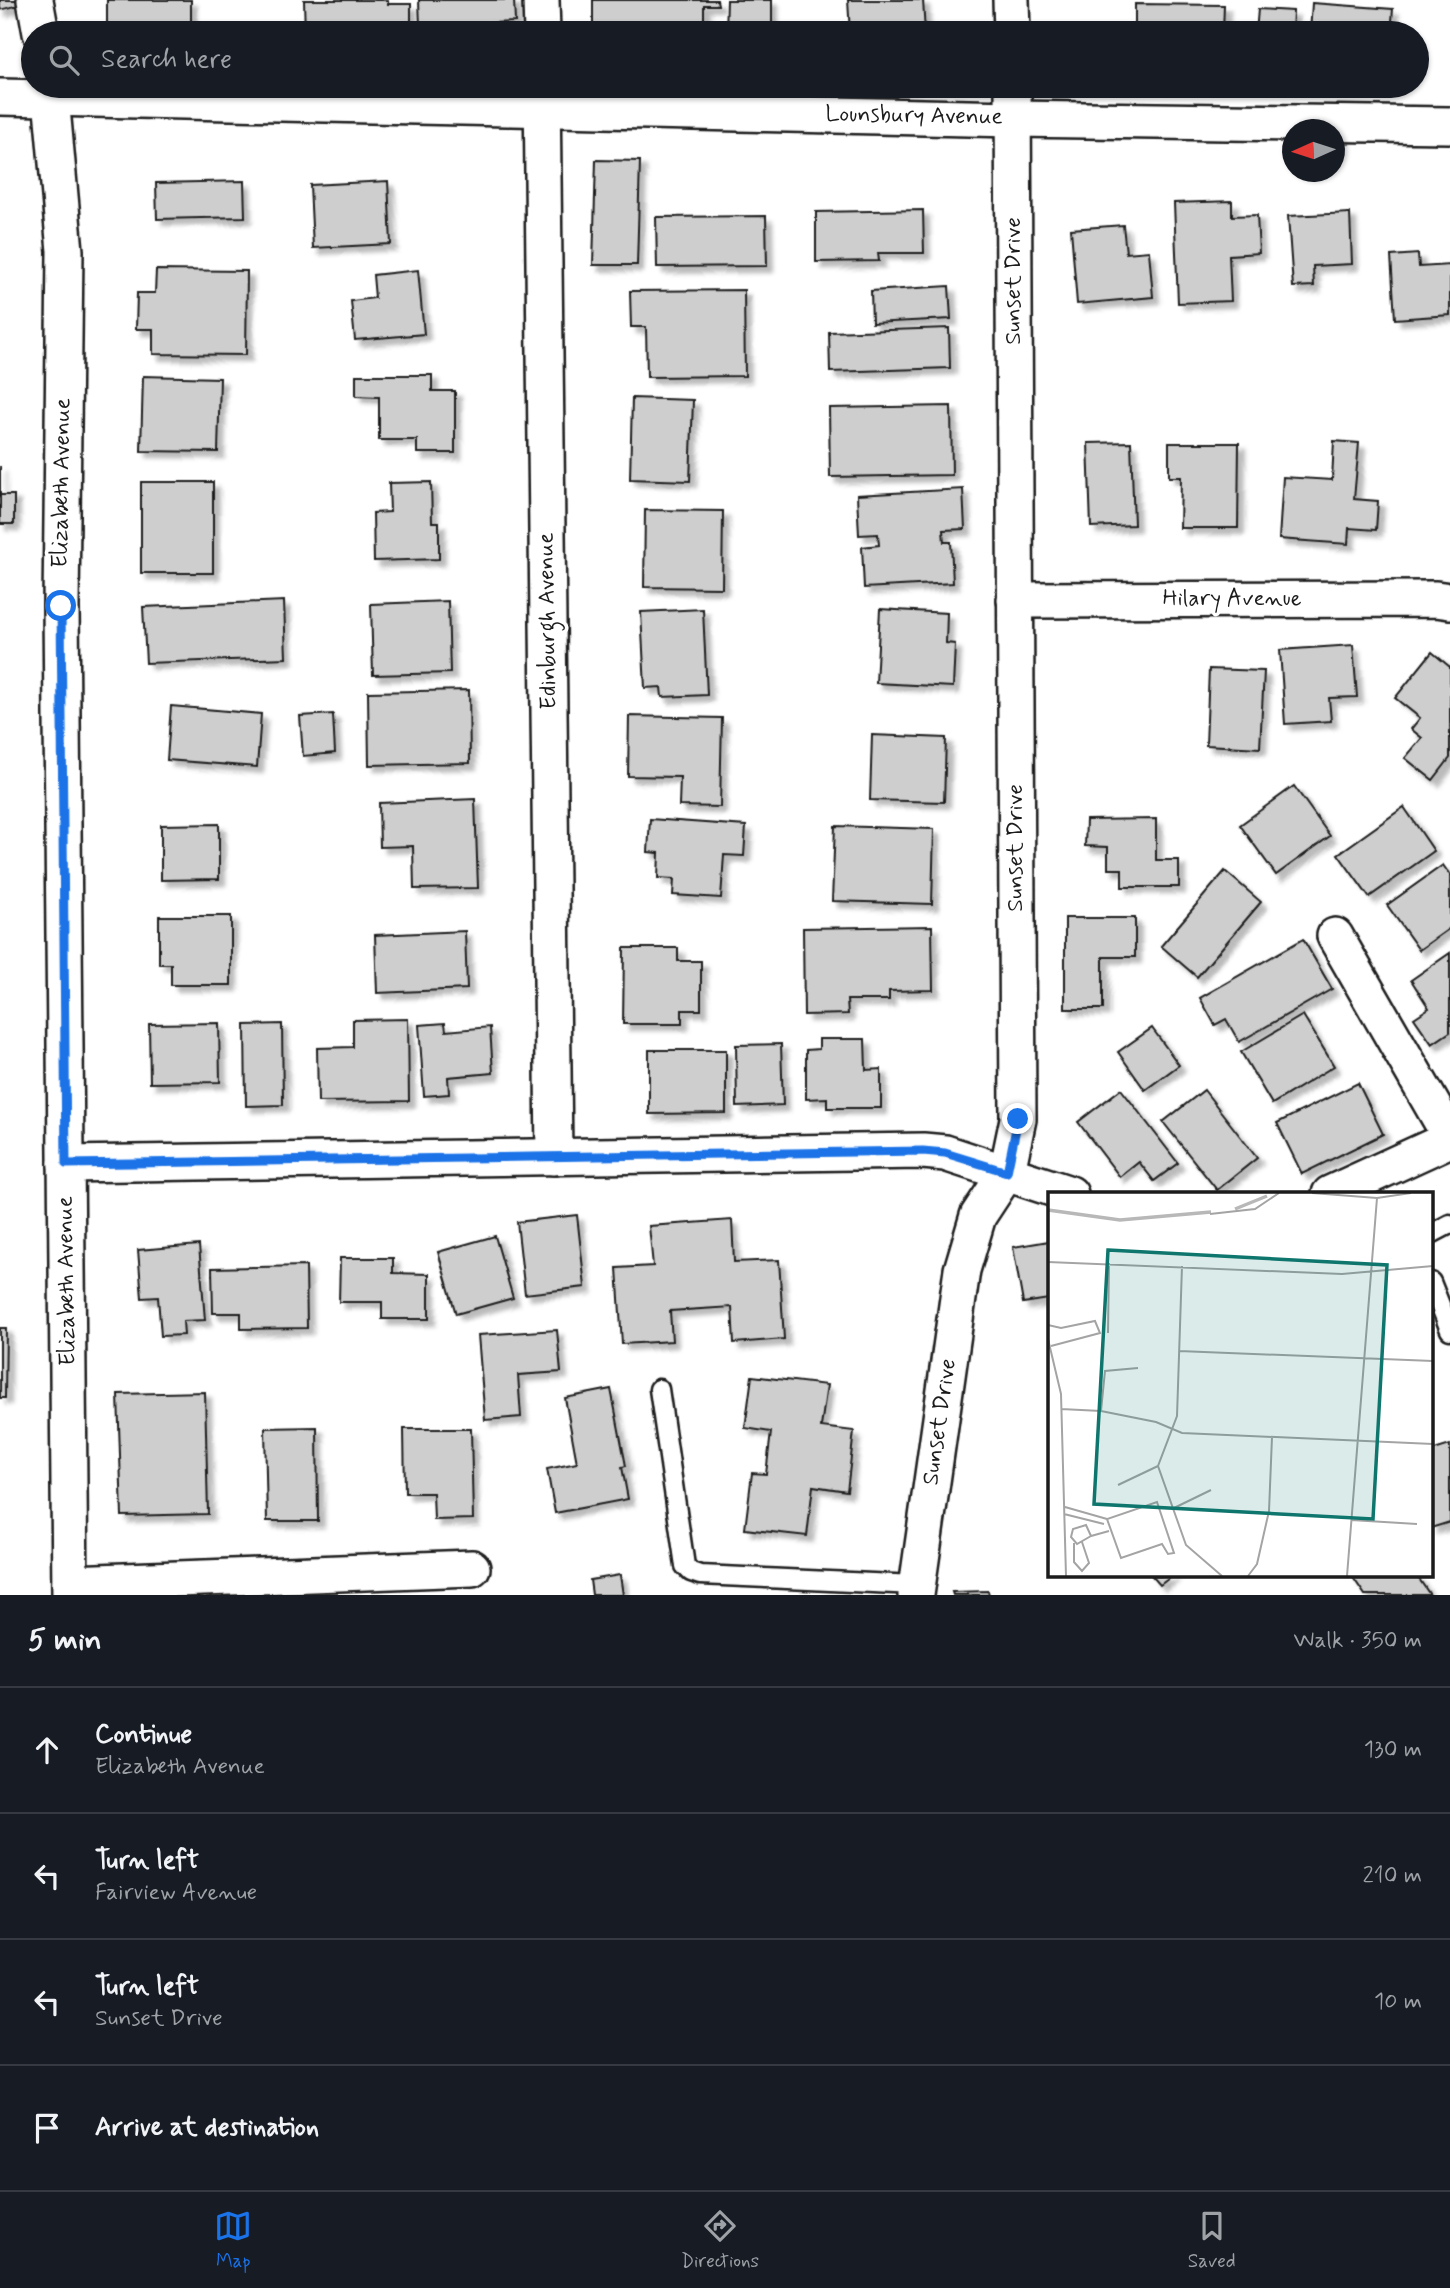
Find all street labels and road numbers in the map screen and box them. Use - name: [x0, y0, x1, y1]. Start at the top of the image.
- street label: Lounsbury Avenue: [825, 99, 1003, 133]
- street label: Sunset Drive: [999, 217, 1029, 345]
- street label: Elizabeth Avenue: [46, 398, 78, 568]
- street label: Edinburgh Avenue: [531, 532, 567, 710]
- street label: Hilary Avenue: [1162, 584, 1302, 614]
- street label: Sunset Drive: [1001, 784, 1031, 912]
- street label: Elizabeth Avenue: [51, 1196, 83, 1366]
- street label: Sunset Drive: [916, 1357, 964, 1487]

